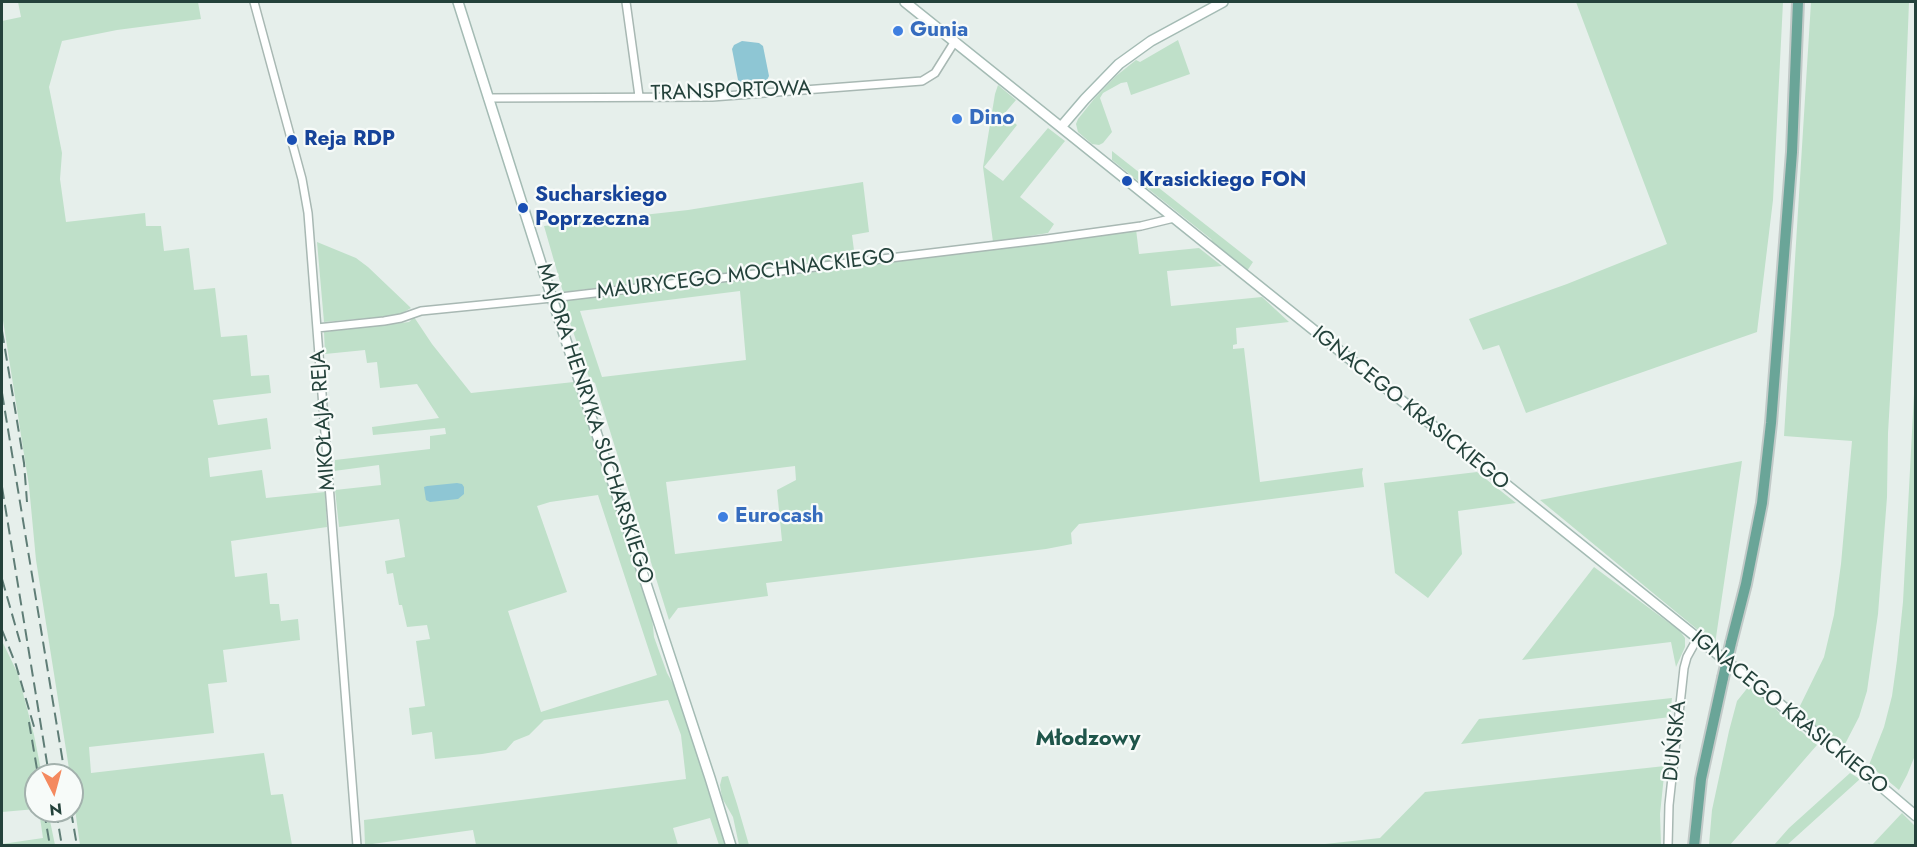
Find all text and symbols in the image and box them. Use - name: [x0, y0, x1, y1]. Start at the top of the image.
- place label: Gunia: [910, 18, 968, 44]
- marker: Gunia: [891, 24, 905, 38]
- street label: TRANSPORTOWA: [650, 77, 812, 107]
- place label: Dino: [969, 106, 1015, 132]
- marker: Dino: [950, 112, 964, 126]
- place label: Reja RDP: [304, 127, 395, 153]
- marker: Reja RDP: [285, 133, 299, 147]
- place label: Krasickiego FON: [1139, 168, 1306, 194]
- marker: Krasickiego FON: [1120, 174, 1134, 188]
- place label: Sucharskiego Poprzeczna: [535, 183, 667, 233]
- marker: Sucharskiego Poprzeczna: [516, 201, 530, 215]
- street label: MAURYCEGO MOCHNACKIEGO: [596, 244, 896, 306]
- street label: MAJORA HENRYKA SUCHARSKIEGO: [530, 261, 658, 587]
- street label: IGNACEGO KRASICKIEGO: [1306, 322, 1514, 496]
- street label: MIKOŁAJA REJA: [307, 349, 341, 491]
- place label: Eurocash: [735, 504, 824, 530]
- marker: Eurocash: [716, 510, 730, 524]
- street label: IGNACEGO KRASICKIEGO: [1685, 626, 1893, 800]
- street label: DUŃSKA: [1659, 699, 1693, 783]
- district label: Młodzowy: [1036, 727, 1140, 753]
- north arrow: [24, 763, 84, 823]
- text: N: [48, 797, 63, 822]

